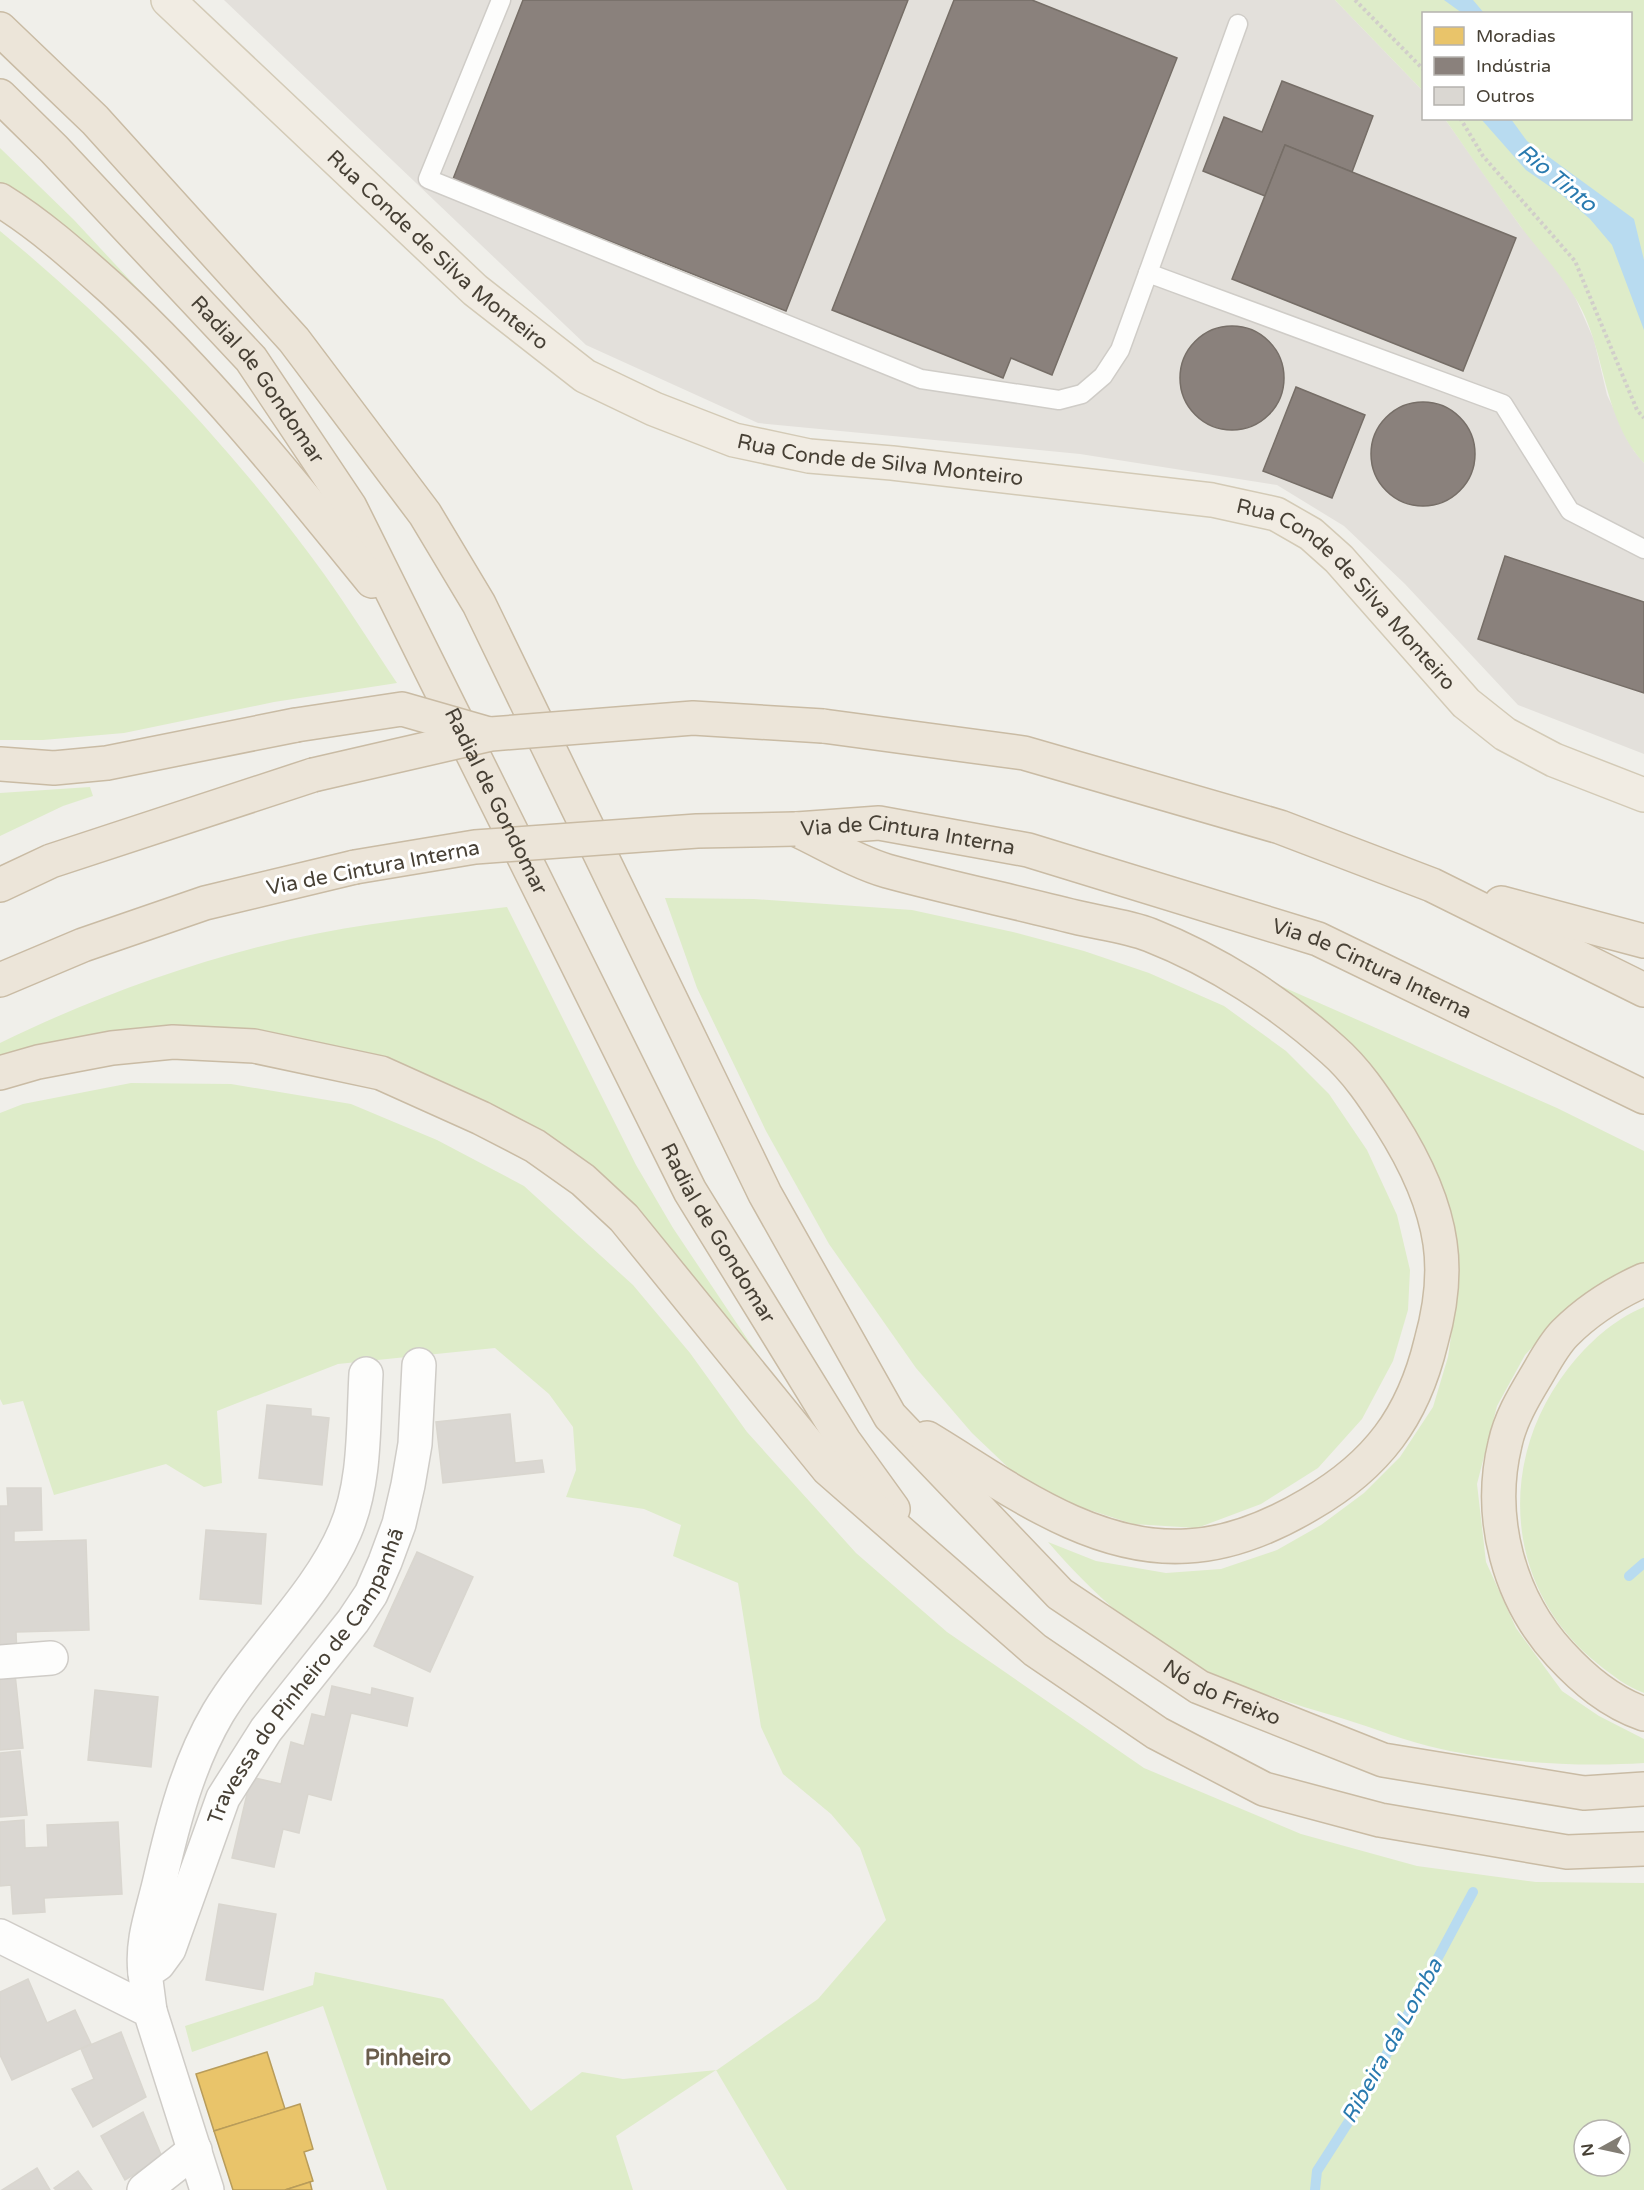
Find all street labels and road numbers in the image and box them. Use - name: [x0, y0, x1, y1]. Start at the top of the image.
- street label: Rua Conde de Silva Monteiro: [322, 145, 554, 355]
- street label: Radial de Gondomar: [186, 291, 330, 468]
- street label: Rua Conde de Silva Monteiro: [735, 429, 1025, 491]
- street label: Rua Conde de Silva Monteiro: [1234, 493, 1461, 695]
- street label: Radial de Gondomar: [439, 704, 553, 898]
- street label: Via de Cintura Interna: [800, 810, 1017, 860]
- street label: Via de Cintura Interna: [264, 835, 482, 901]
- street label: Via de Cintura Interna: [1269, 913, 1476, 1024]
- street label: Radial de Gondomar: [656, 1139, 781, 1328]
- street label: Travessa do Pinheiro de Campanhã: [202, 1524, 409, 1828]
- street label: Nó do Freixo: [1158, 1654, 1284, 1731]

